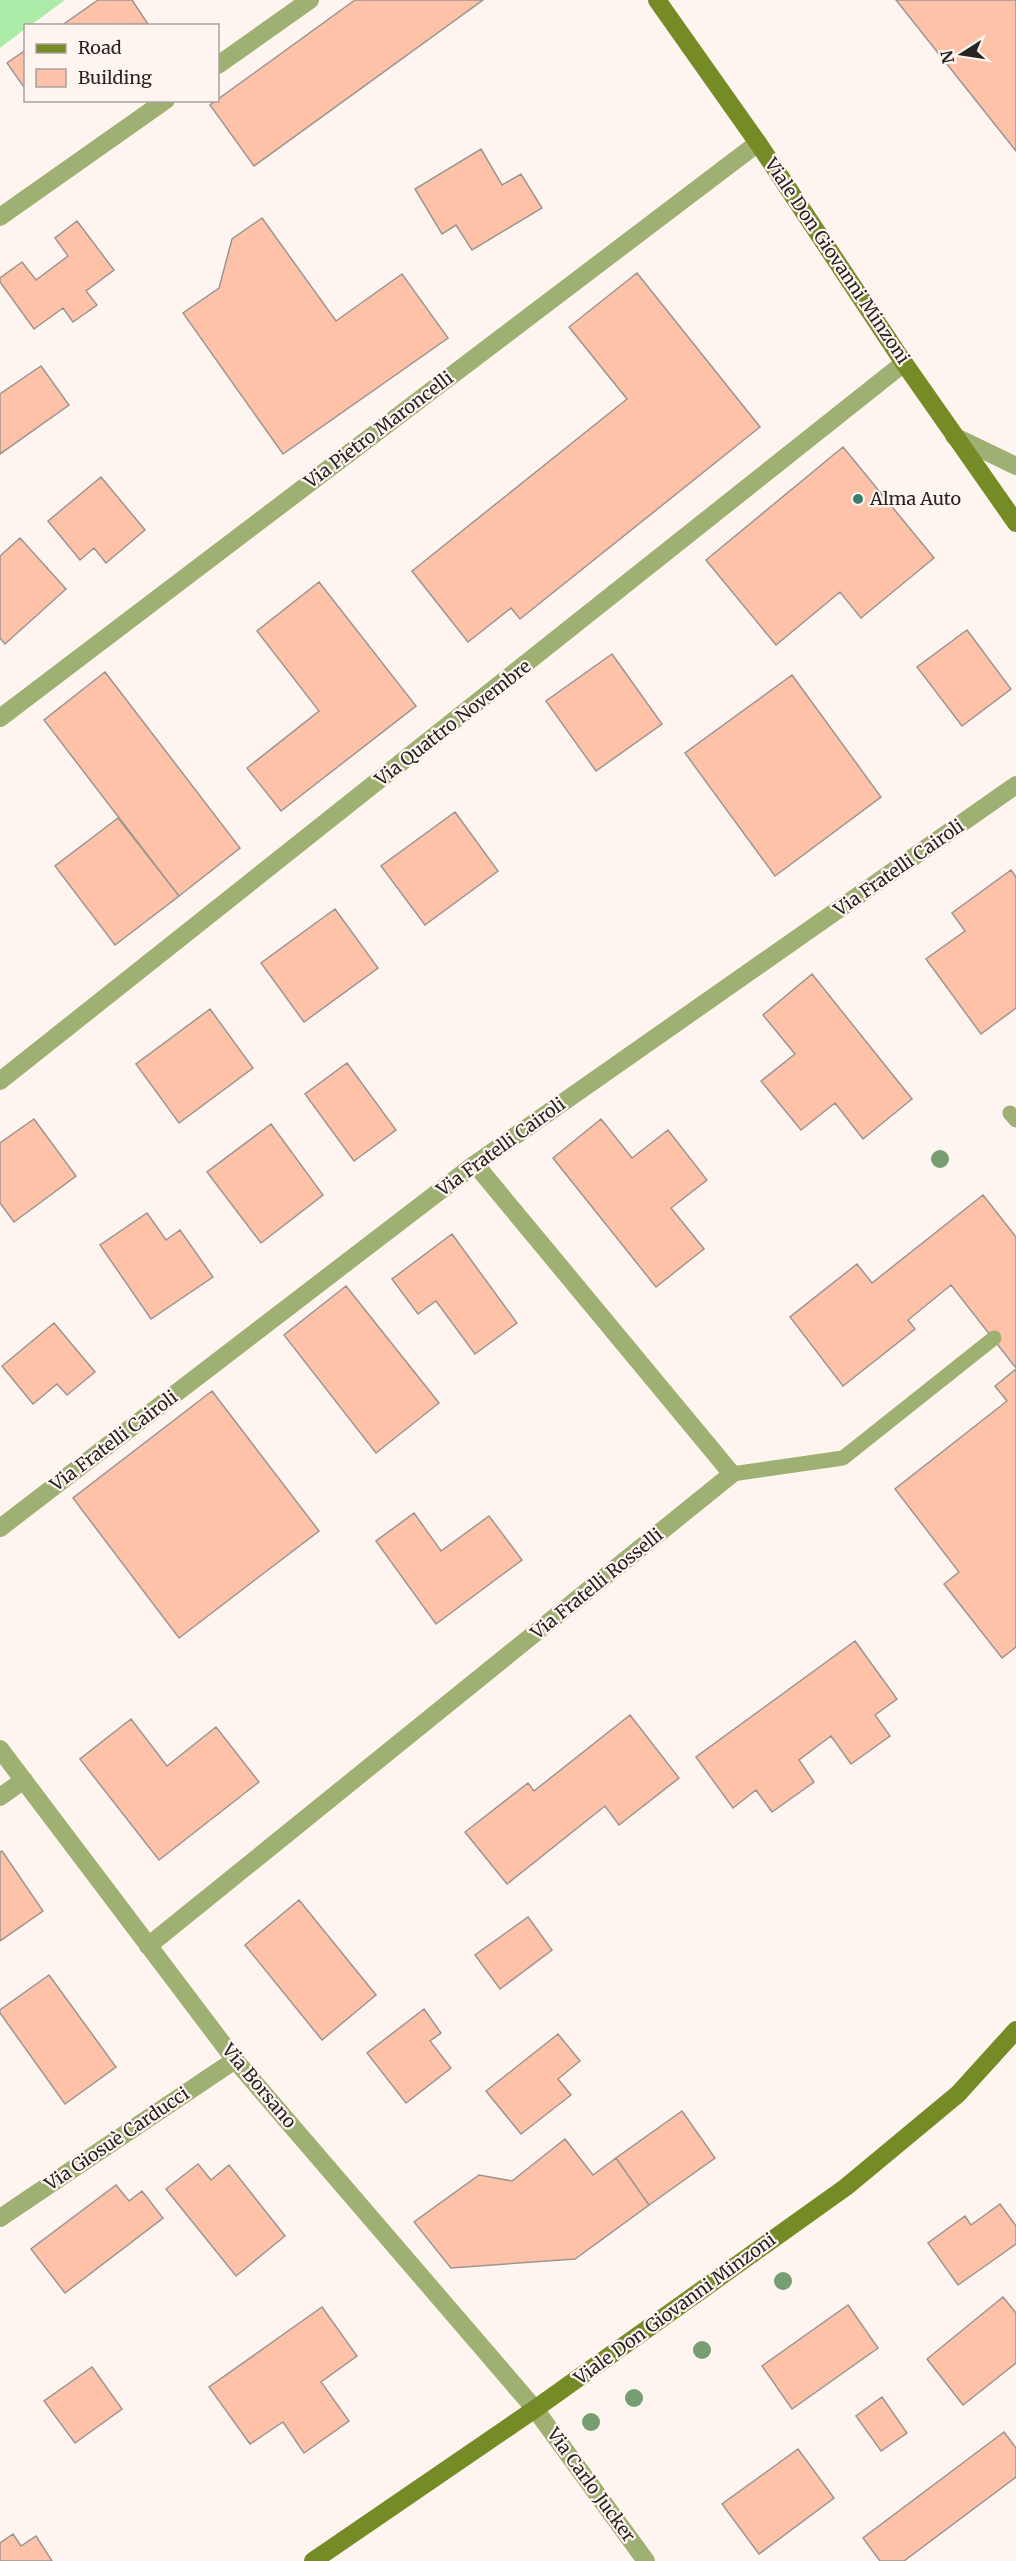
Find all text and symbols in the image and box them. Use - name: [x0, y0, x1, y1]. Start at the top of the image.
- legend: [24, 24, 219, 102]
- north arrow: [932, 24, 992, 84]
- text: Road: [78, 36, 122, 59]
- text: N: [936, 49, 958, 65]
- text: Building: [78, 66, 152, 89]
- street label: Viale Don Giovanni Minzoni: [759, 153, 915, 368]
- street label: Via Pietro Maroncelli: [299, 366, 458, 494]
- place label: Alma Auto: [869, 487, 961, 510]
- marker: Alma Auto: [851, 492, 865, 506]
- street label: Via Quattro Novembre: [369, 655, 535, 791]
- street label: Via Fratelli Cairoli: [828, 814, 968, 922]
- street label: Via Fratelli Cairoli: [431, 1092, 570, 1202]
- street label: Via Fratelli Cairoli: [45, 1385, 182, 1497]
- street label: Via Fratelli Rosselli: [525, 1523, 668, 1645]
- street label: Via Borsano: [217, 2038, 301, 2133]
- street label: Via Giosuè Carducci: [39, 2082, 193, 2196]
- street label: Viale Don Giovanni Minzoni: [569, 2228, 780, 2390]
- street label: Via Carlo Jucker: [542, 2422, 641, 2546]

